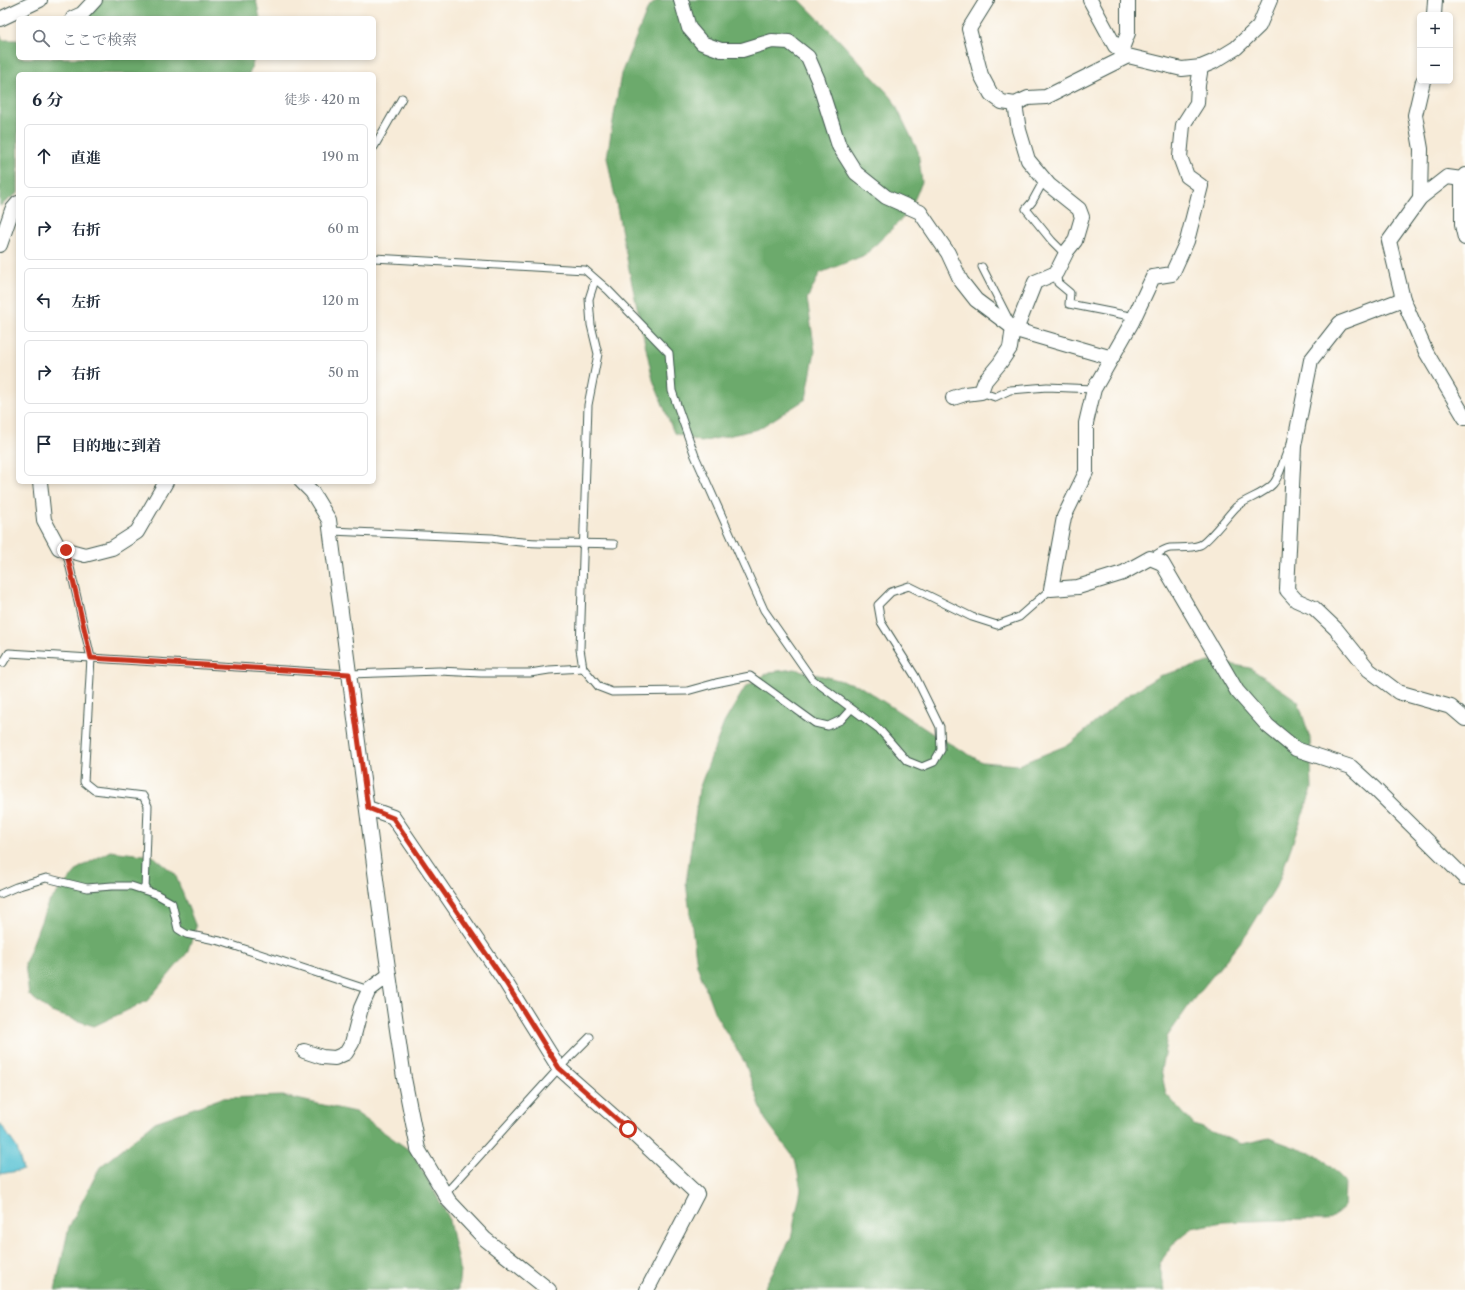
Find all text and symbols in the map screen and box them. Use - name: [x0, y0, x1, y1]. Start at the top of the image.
- map controls: [1417, 12, 1453, 84]
- button: +: [1417, 12, 1453, 48]
- search box: [16, 16, 376, 60]
- icon: search: [30, 27, 52, 49]
- text: ここで検索: [62, 30, 137, 49]
- button: −: [1417, 48, 1453, 84]
- text: 6 分: [32, 90, 63, 110]
- text: 徒歩 · 420 m: [285, 91, 360, 107]
- icon: ahead: [33, 145, 55, 167]
- text: 直進: [71, 148, 101, 167]
- text: 190 m: [322, 148, 359, 164]
- icon: right: [33, 217, 55, 239]
- text: 右折: [71, 220, 101, 239]
- text: 60 m: [328, 220, 359, 236]
- icon: left: [33, 289, 55, 311]
- text: 左折: [71, 292, 101, 311]
- text: 120 m: [322, 292, 359, 308]
- icon: right: [33, 361, 55, 383]
- text: 右折: [71, 364, 101, 383]
- text: 50 m: [328, 364, 359, 380]
- icon: arrive: [33, 433, 55, 455]
- text: 目的地に到着: [71, 436, 161, 455]
- route end: [57, 541, 75, 559]
- route start: [619, 1120, 637, 1138]

